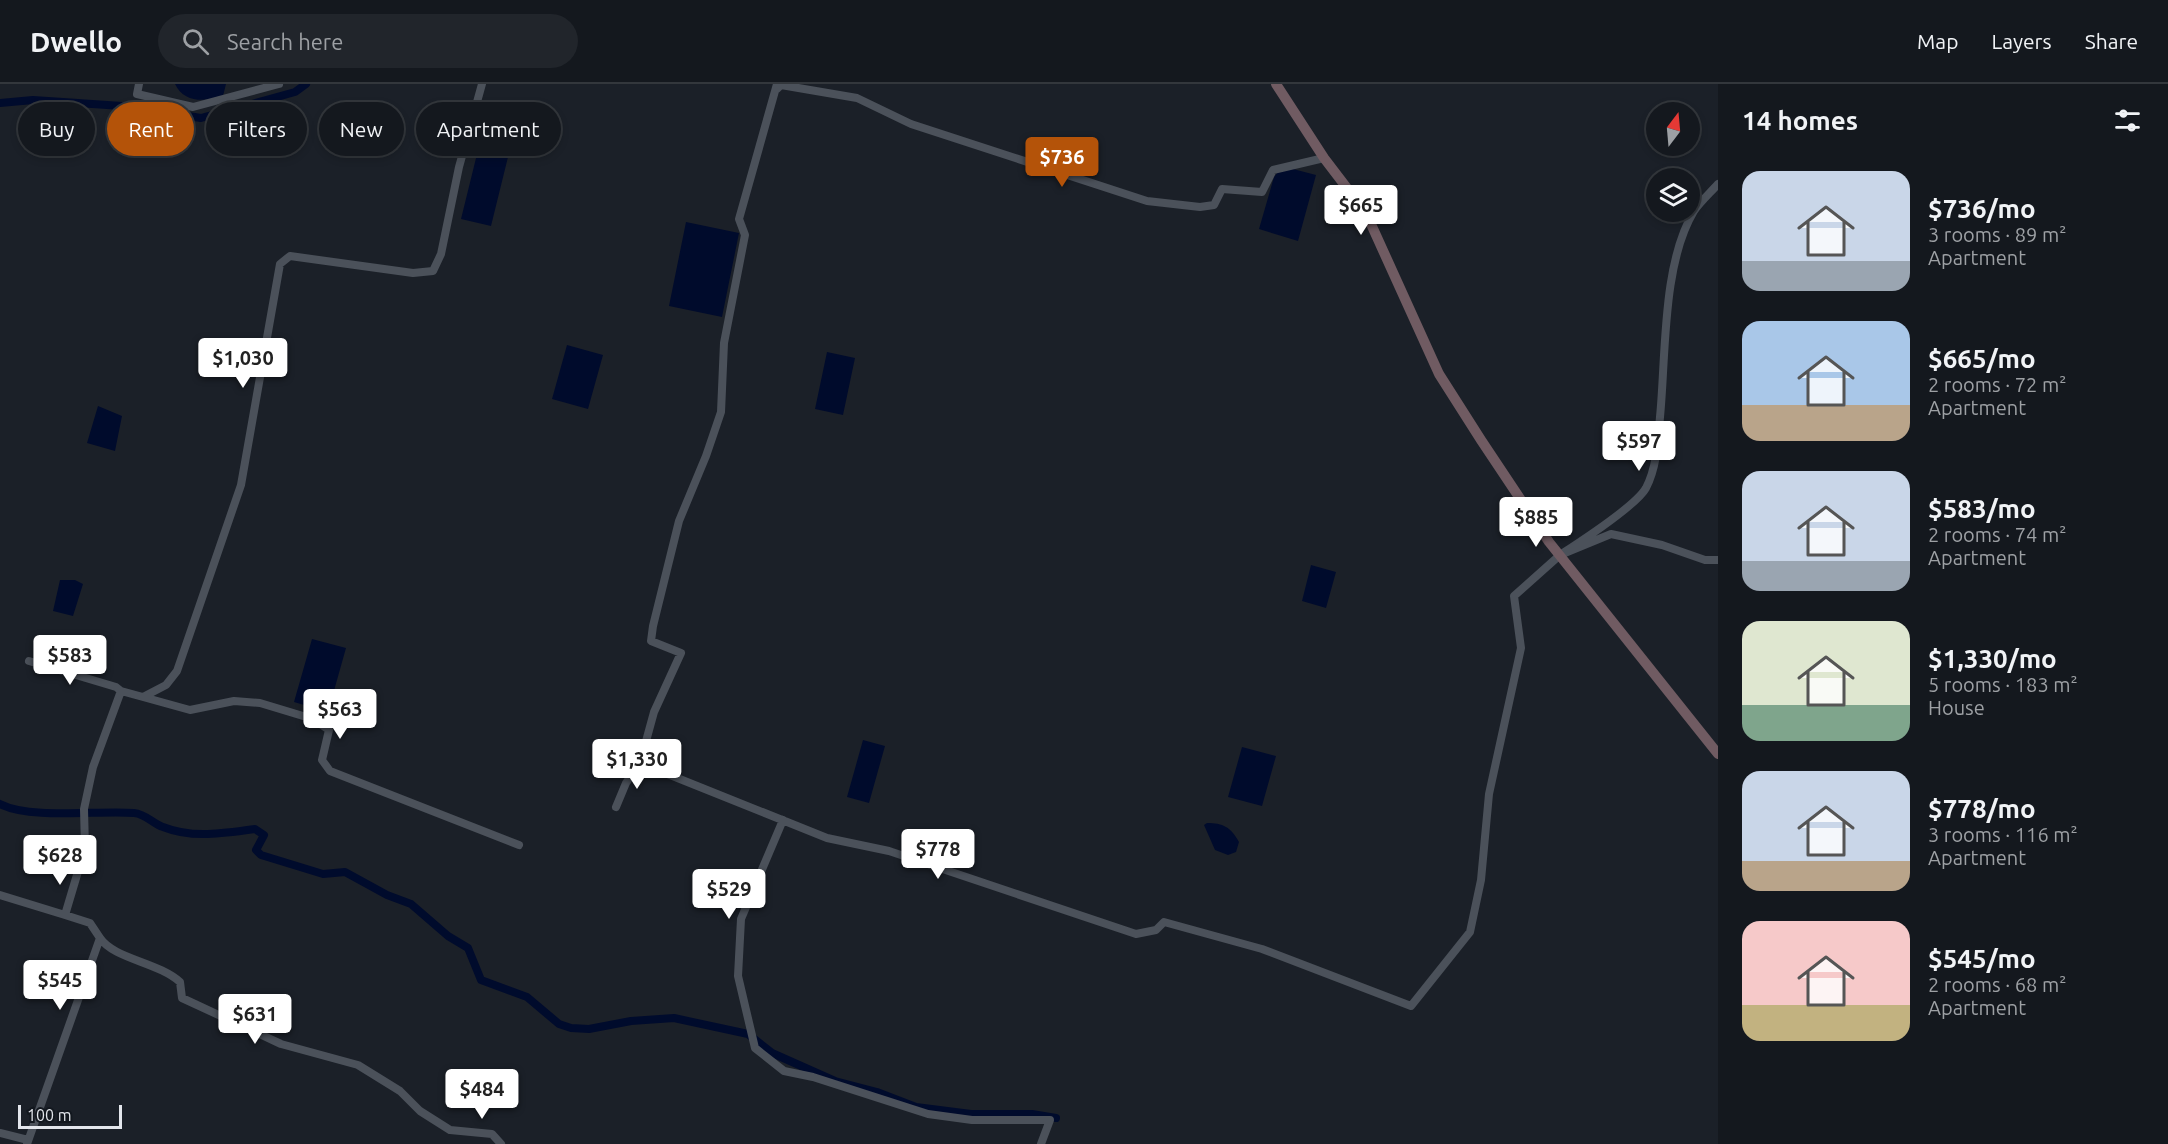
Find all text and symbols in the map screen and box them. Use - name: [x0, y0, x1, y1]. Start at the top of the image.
- search box: [158, 14, 578, 68]
- icon: search: [179, 25, 212, 58]
- text: Dwello: [30, 26, 122, 57]
- text: Search here: [227, 29, 343, 54]
- text: Map: [1917, 29, 1958, 53]
- text: Layers: [1991, 29, 2052, 53]
- text: Share: [2085, 29, 2138, 53]
- chip: Buy: [18, 102, 95, 156]
- chip: Rent: [107, 102, 194, 156]
- chip: Filters: [206, 102, 307, 156]
- chip: New: [319, 102, 404, 156]
- chip: Apartment: [416, 102, 561, 156]
- north arrow: [1646, 102, 1700, 156]
- map controls: [1646, 102, 1700, 222]
- icon: filters: [2111, 104, 2144, 137]
- text: 14 homes: [1742, 106, 1858, 135]
- pin: $736: [1026, 137, 1098, 188]
- text: $736: [1039, 145, 1085, 168]
- button: layers: [1646, 168, 1700, 222]
- pin: $665: [1325, 185, 1397, 236]
- text: $665: [1338, 193, 1384, 216]
- text: $736/mo: [1928, 194, 2036, 223]
- icon: home: [1790, 195, 1862, 267]
- text: 3 rooms · 89 m²: [1928, 223, 2066, 246]
- text: Apartment: [1928, 246, 2026, 269]
- pin: $1,030: [194, 338, 292, 389]
- text: $665/mo: [1928, 344, 2036, 373]
- icon: home: [1790, 345, 1862, 417]
- text: $1,030: [212, 346, 274, 369]
- text: 2 rooms · 72 m²: [1928, 373, 2066, 396]
- text: Apartment: [1928, 396, 2026, 419]
- pin: $597: [1603, 421, 1675, 472]
- text: $597: [1616, 429, 1662, 452]
- text: $583/mo: [1928, 494, 2036, 523]
- icon: home: [1790, 495, 1862, 567]
- pin: $885: [1500, 497, 1572, 548]
- text: $885: [1513, 505, 1559, 528]
- text: 2 rooms · 74 m²: [1928, 523, 2066, 546]
- text: Apartment: [1928, 546, 2026, 569]
- pin: $583: [34, 635, 106, 686]
- text: $583: [47, 643, 93, 666]
- text: $1,330/mo: [1928, 644, 2057, 673]
- icon: home: [1790, 645, 1862, 717]
- text: 5 rooms · 183 m²: [1928, 673, 2078, 696]
- pin: $563: [304, 689, 376, 740]
- text: House: [1928, 696, 1985, 719]
- text: $563: [317, 697, 363, 720]
- pin: $1,330: [588, 739, 686, 790]
- text: $1,330: [606, 747, 668, 770]
- text: $778/mo: [1928, 794, 2036, 823]
- icon: home: [1790, 795, 1862, 867]
- text: 3 rooms · 116 m²: [1928, 823, 2078, 846]
- pin: $778: [902, 829, 974, 880]
- pin: $628: [24, 835, 96, 886]
- text: $778: [915, 837, 961, 860]
- text: $628: [37, 843, 83, 866]
- text: Apartment: [1928, 846, 2026, 869]
- pin: $529: [693, 869, 765, 920]
- text: $529: [706, 877, 752, 900]
- text: $545/mo: [1928, 944, 2036, 973]
- icon: home: [1790, 945, 1862, 1017]
- pin: $545: [24, 960, 96, 1011]
- text: $545: [37, 968, 83, 991]
- text: 2 rooms · 68 m²: [1928, 973, 2066, 996]
- pin: $631: [219, 994, 291, 1045]
- text: Apartment: [1928, 996, 2026, 1019]
- text: $631: [232, 1002, 278, 1025]
- pin: $484: [446, 1069, 518, 1120]
- text: $484: [459, 1077, 505, 1100]
- scale bar: [18, 1102, 122, 1130]
- text: 100 m: [27, 1106, 72, 1124]

